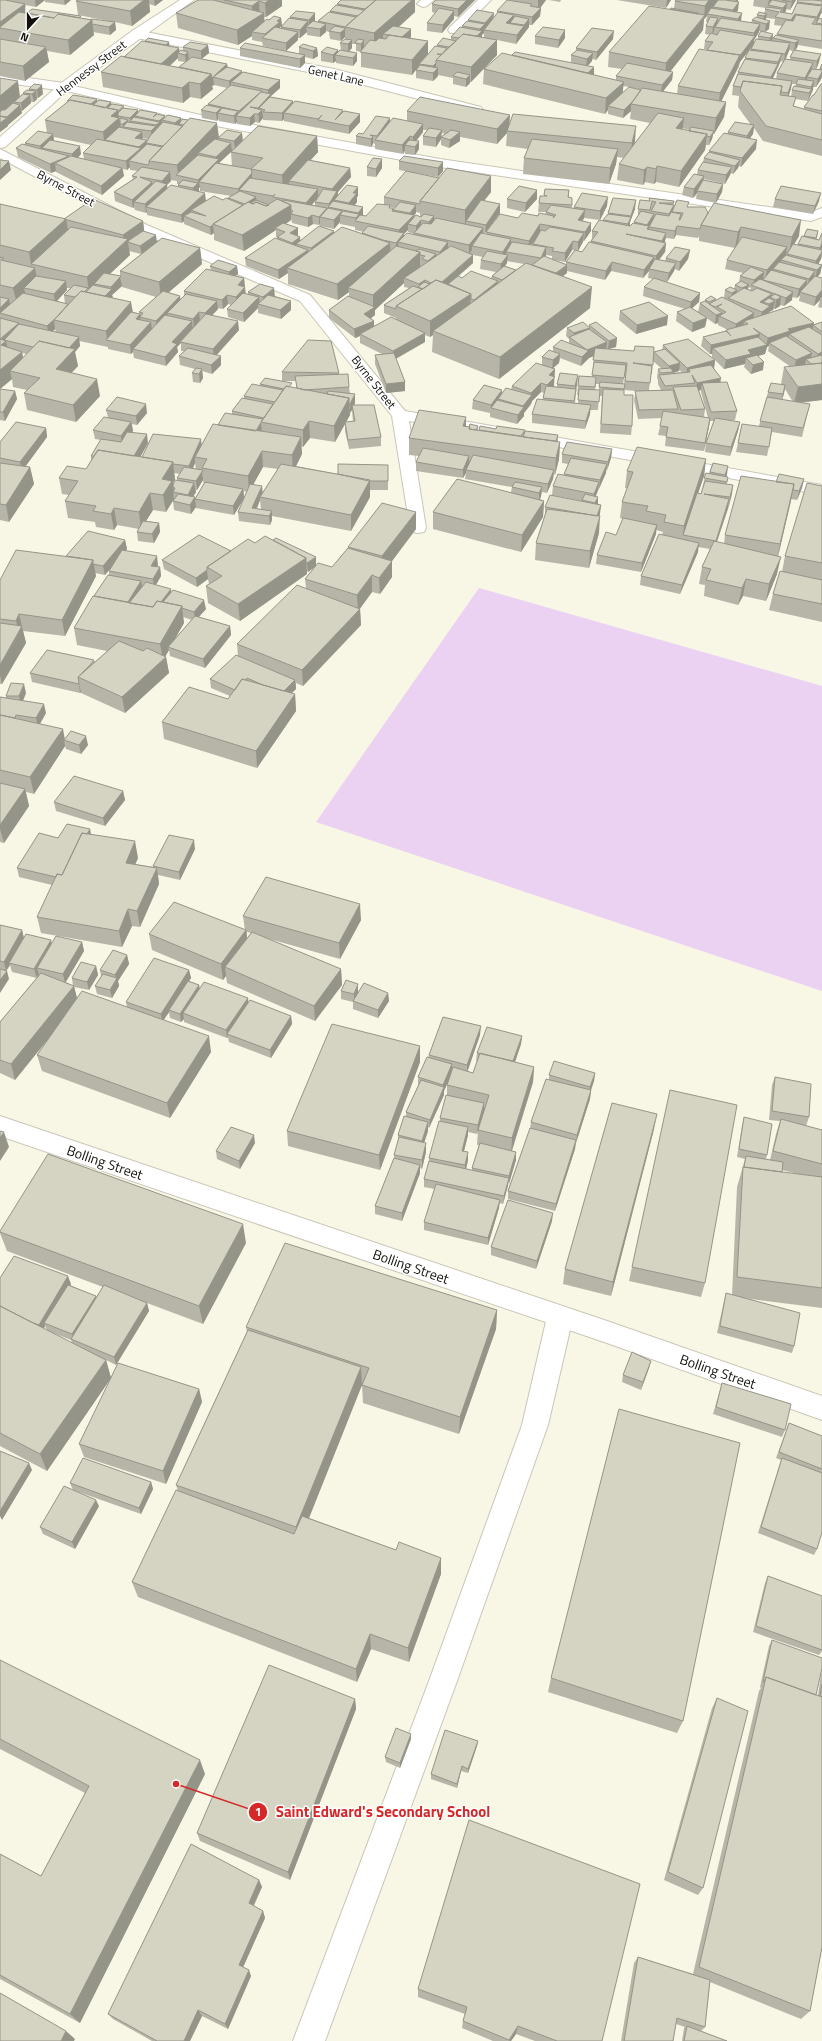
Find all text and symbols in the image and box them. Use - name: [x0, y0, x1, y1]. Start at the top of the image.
- north arrow: [8, 8, 48, 48]
- text: N: [18, 29, 31, 46]
- street label: Hennessy Street: [52, 35, 131, 101]
- street label: Genet Lane: [306, 59, 366, 91]
- street label: Byrne Street: [34, 165, 99, 212]
- street label: Byrne Street: [347, 351, 401, 413]
- street label: Bolling Street: [64, 1139, 146, 1185]
- street label: Bolling Street: [370, 1243, 452, 1289]
- street label: Bolling Street: [677, 1348, 759, 1394]
- callout: Saint Edward's Secondary School: [248, 1798, 499, 1825]
- text: Saint Edward's Secondary School: [276, 1800, 490, 1823]
- text: 1: [255, 1802, 261, 1821]

